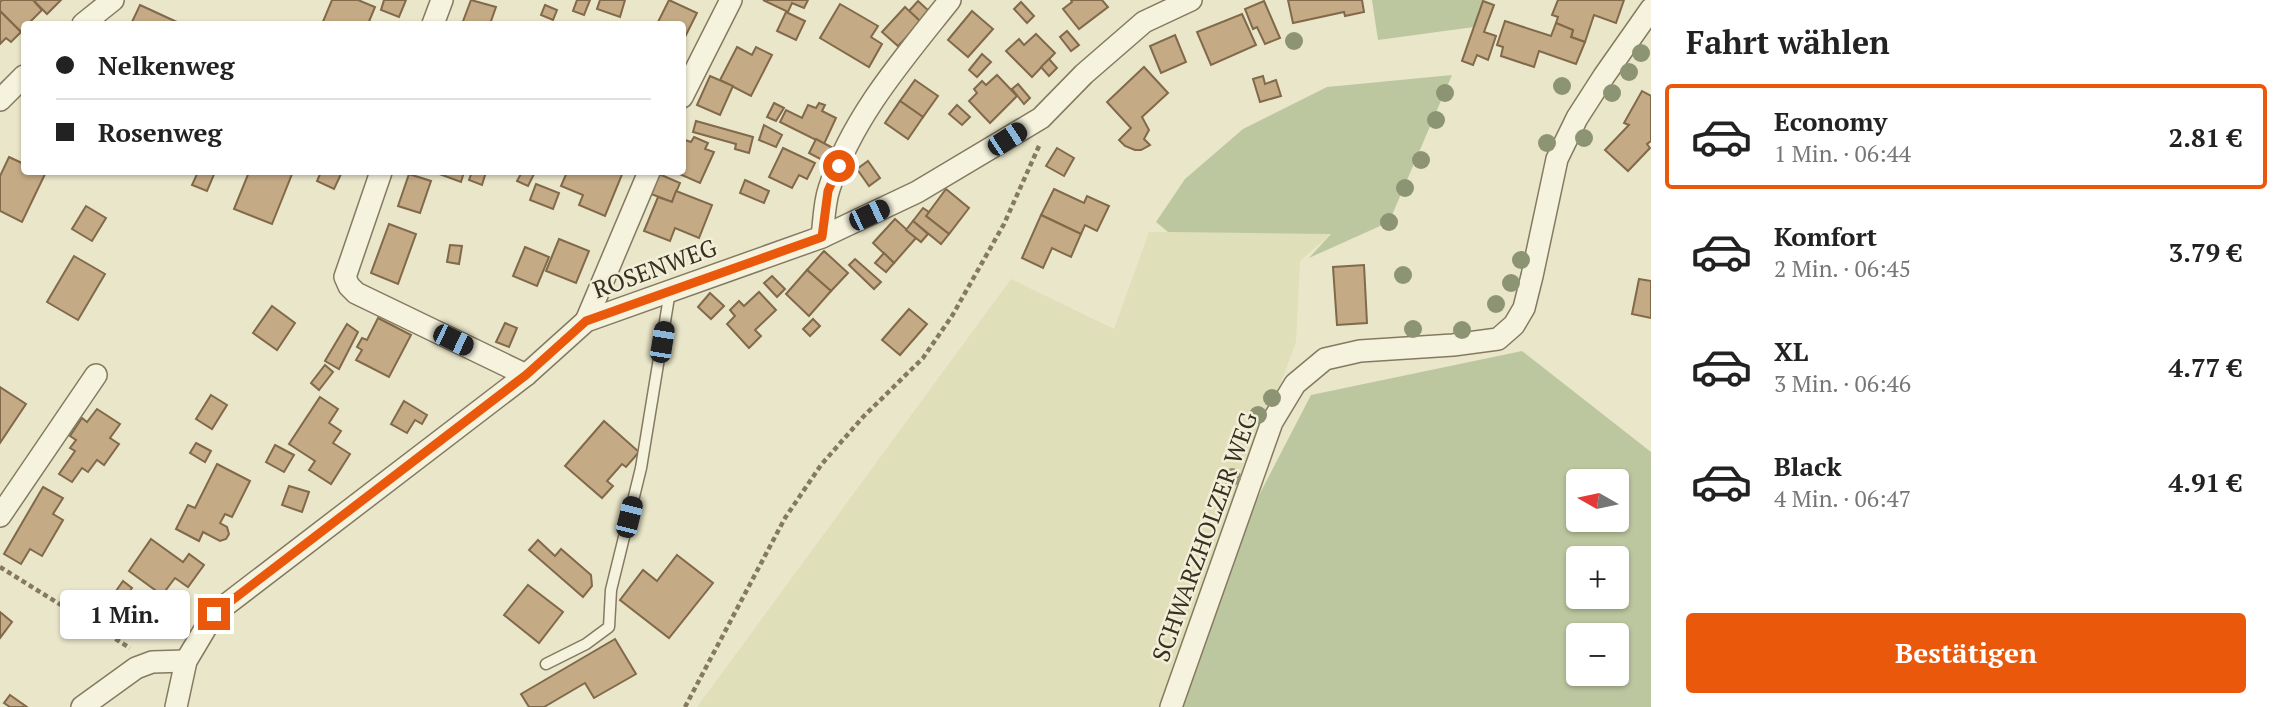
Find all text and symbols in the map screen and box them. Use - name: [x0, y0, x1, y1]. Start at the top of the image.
- text: Fahrt wählen: [1686, 21, 1890, 63]
- text: Nelkenweg: [98, 48, 234, 82]
- text: Economy: [1774, 104, 1887, 138]
- icon: car: [1690, 105, 1753, 168]
- text: Rosenweg: [98, 115, 222, 149]
- car: [984, 119, 1031, 159]
- text: 2.81 €: [2169, 120, 2242, 154]
- text: 1 Min. · 06:44: [1774, 138, 1911, 169]
- route start: [823, 150, 855, 182]
- car: [846, 197, 893, 233]
- text: Komfort: [1774, 219, 1877, 253]
- icon: car: [1690, 220, 1753, 283]
- street label: ROSENWEG: [588, 231, 721, 305]
- text: 3.79 €: [2169, 235, 2242, 269]
- text: 2 Min. · 06:45: [1774, 253, 1911, 284]
- car: [649, 320, 676, 364]
- car: [430, 321, 477, 359]
- text: XL: [1774, 334, 1808, 368]
- icon: car: [1690, 335, 1753, 398]
- text: 4.77 €: [2169, 350, 2242, 384]
- text: 3 Min. · 06:46: [1774, 368, 1911, 399]
- street label: SCHWARZHOLZER WEG: [1144, 407, 1264, 666]
- text: Black: [1774, 449, 1842, 483]
- icon: car: [1690, 450, 1753, 513]
- text: 4.91 €: [2169, 465, 2242, 499]
- north arrow: [1566, 469, 1629, 532]
- map controls: [1566, 469, 1629, 686]
- text: 4 Min. · 06:47: [1774, 483, 1911, 514]
- car: [614, 494, 645, 540]
- button: +: [1566, 546, 1629, 609]
- callout: 1 Min.: [60, 590, 190, 638]
- route end: [198, 598, 230, 630]
- text: 1 Min.: [90, 599, 160, 630]
- button: Bestätigen: [1686, 613, 2246, 693]
- button: −: [1566, 623, 1629, 686]

